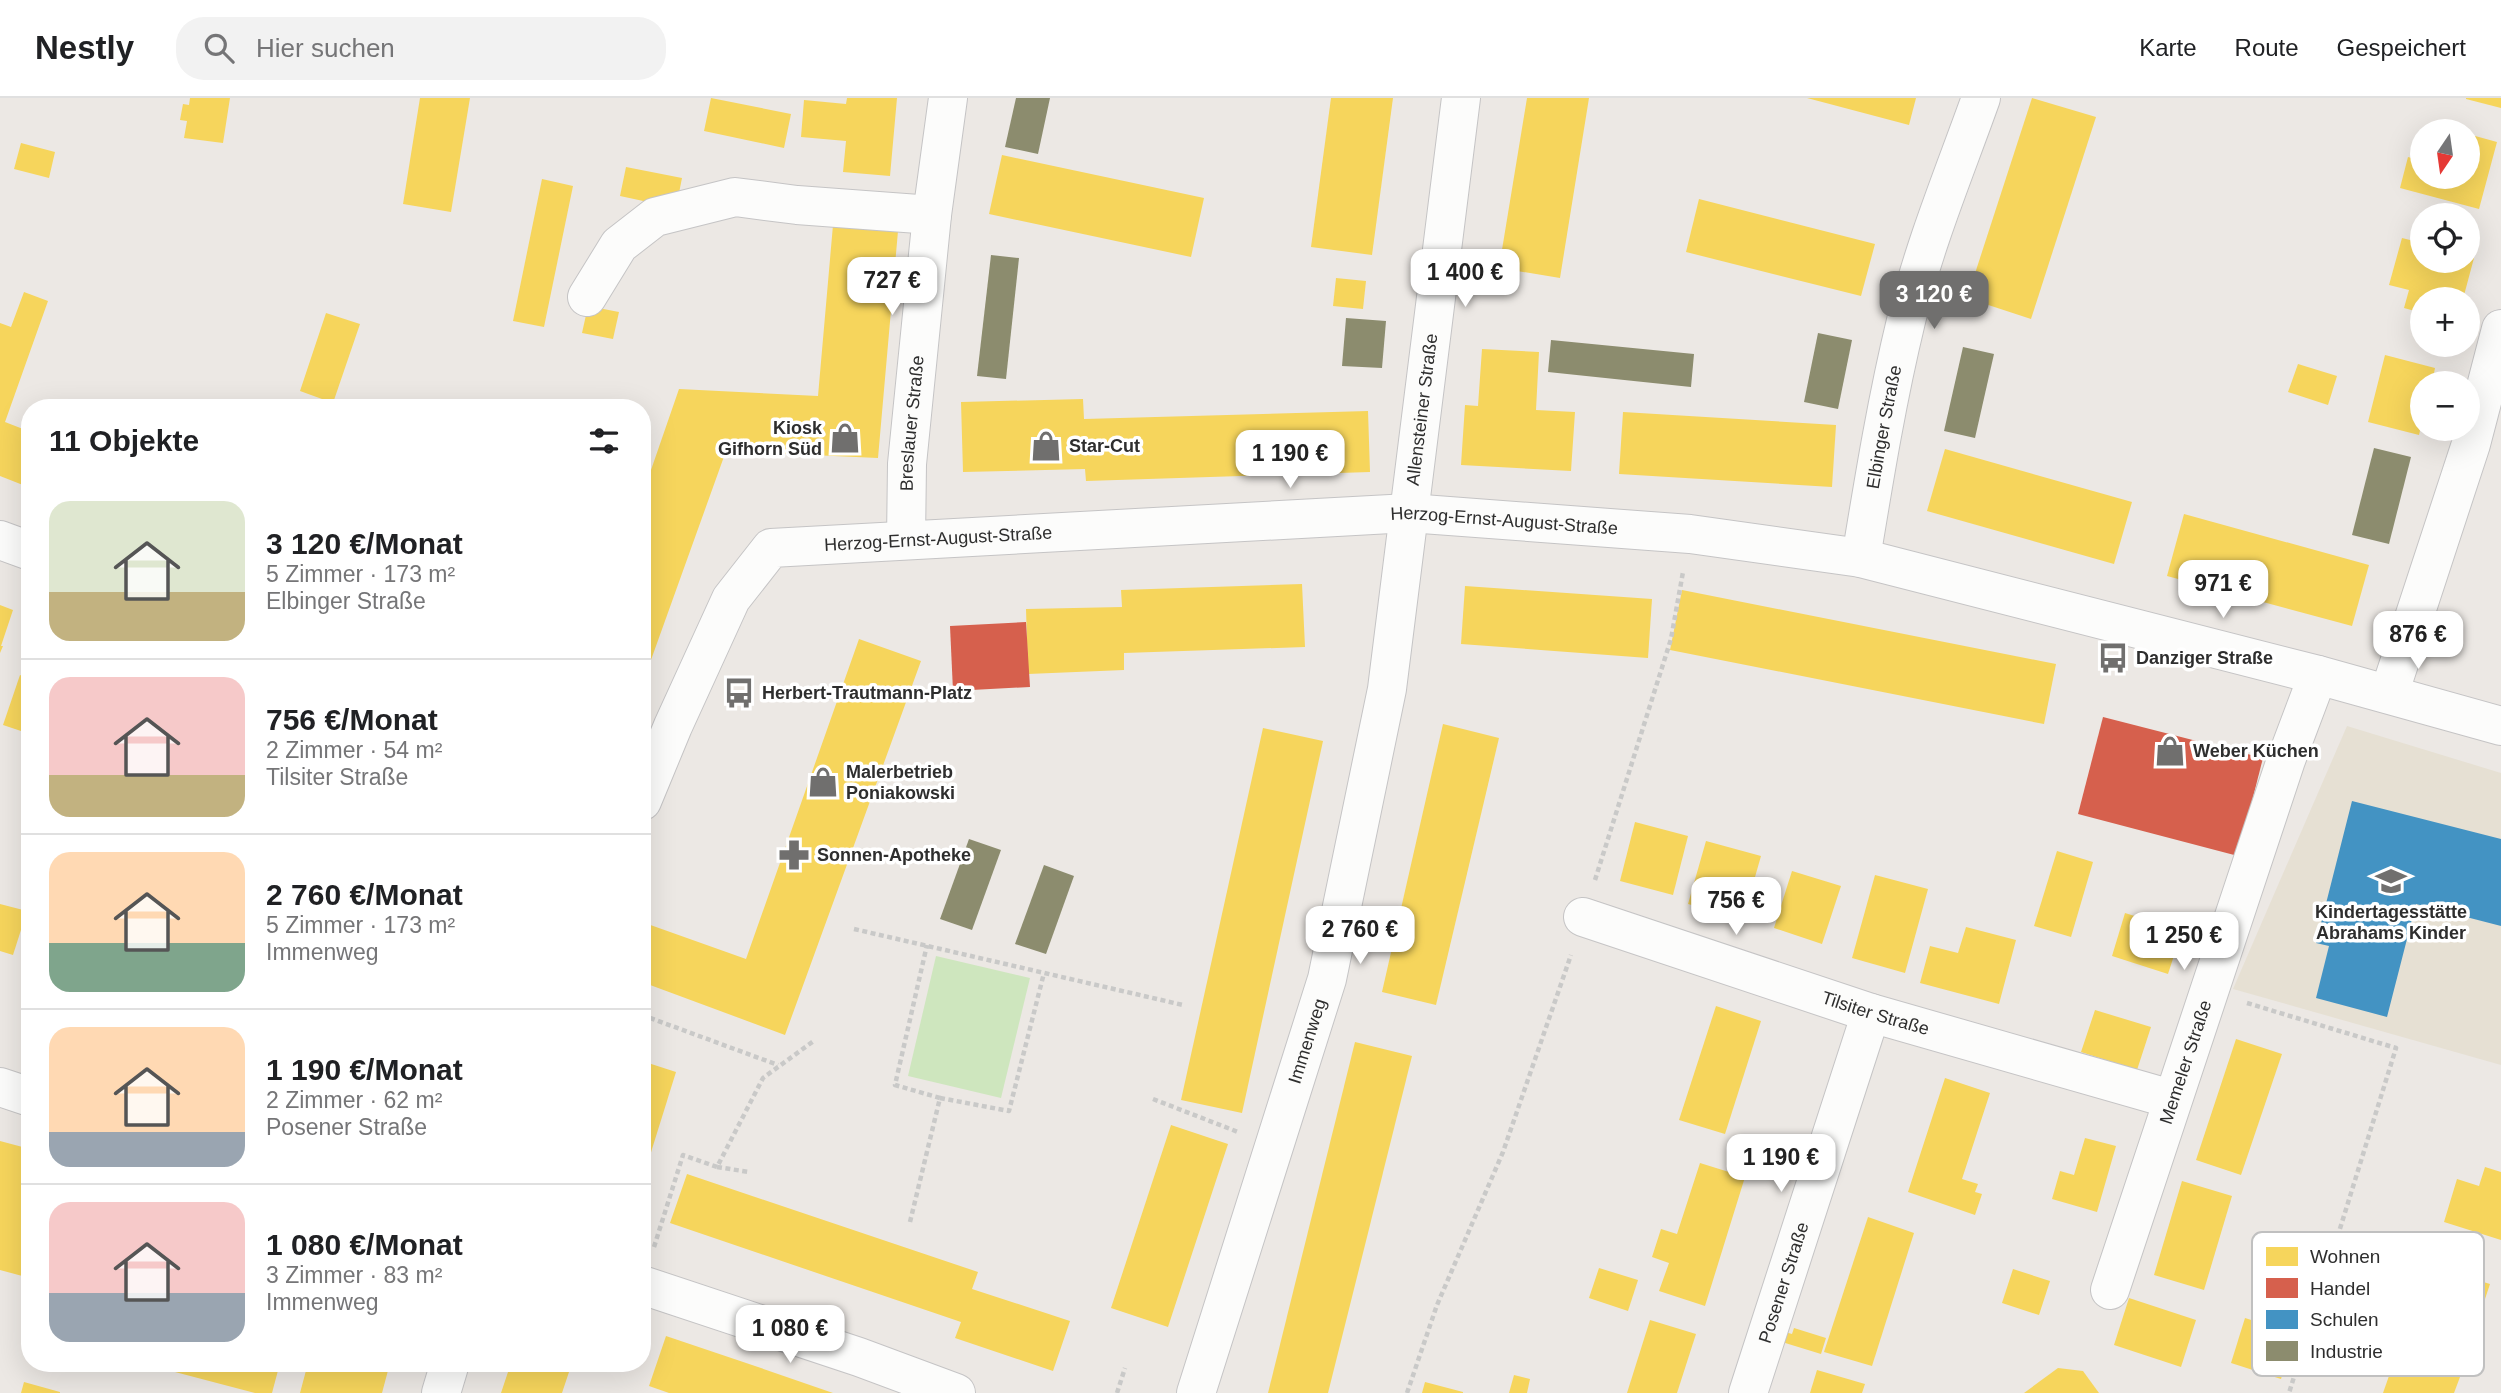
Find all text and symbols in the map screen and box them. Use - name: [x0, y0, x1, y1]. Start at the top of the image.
- search box: [176, 17, 666, 80]
- text: Nestly: [35, 29, 134, 66]
- icon: search: [200, 29, 238, 67]
- text: Hier suchen: [256, 33, 395, 63]
- text: Karte: [2139, 34, 2197, 61]
- text: Route: [2235, 34, 2299, 61]
- text: Gespeichert: [2337, 34, 2466, 61]
- north arrow: [2410, 119, 2480, 189]
- map controls: [2410, 119, 2480, 441]
- button: locate: [2410, 203, 2480, 273]
- pin: 1 400 €: [1400, 250, 1530, 309]
- pin: 727 €: [843, 258, 941, 317]
- text: 1 400 €: [1427, 259, 1503, 285]
- text: 727 €: [863, 267, 921, 293]
- pin: 3 120 €: [1869, 272, 1999, 331]
- text: 3 120 €: [1896, 281, 1972, 307]
- button: +: [2410, 287, 2480, 357]
- street label: Allensteiner Straße: [1403, 332, 1441, 487]
- street label: Breslauer Straße: [897, 354, 928, 491]
- street label: Elbinger Straße: [1863, 363, 1906, 490]
- button: −: [2410, 371, 2480, 441]
- place label: Kiosk Gifhorn Süd: [718, 418, 823, 459]
- shop icon: Kiosk Gifhorn Süd: [828, 421, 862, 455]
- icon: filters: [585, 422, 623, 460]
- text: 11 Objekte: [49, 424, 199, 457]
- shop icon: Star-Cut: [1029, 429, 1063, 463]
- pin: 1 190 €: [1225, 430, 1355, 490]
- place label: Star-Cut: [1069, 436, 1140, 456]
- text: 1 190 €: [1252, 440, 1328, 466]
- street label: Herzog-Ernst-August-Straße: [1390, 503, 1619, 539]
- street label: Herzog-Ernst-August-Straße: [824, 523, 1053, 555]
- text: 3 120 €/Monat: [266, 527, 463, 560]
- icon: home: [105, 529, 189, 613]
- pin: 971 €: [2174, 560, 2272, 620]
- text: 5 Zimmer · 173 m²: [266, 561, 455, 587]
- text: 971 €: [2194, 570, 2252, 596]
- text: Elbinger Straße: [266, 588, 426, 614]
- pin: 876 €: [2369, 612, 2467, 671]
- text: 876 €: [2389, 621, 2447, 647]
- bus stop icon: Danziger Straße: [2096, 641, 2130, 675]
- place label: Danziger Straße: [2136, 648, 2273, 668]
- bus stop icon: Herbert-Trautmann-Platz: [722, 676, 756, 710]
- place label: Herbert-Trautmann-Platz: [762, 683, 972, 703]
- text: 756 €/Monat: [266, 703, 438, 736]
- icon: home: [105, 705, 189, 789]
- shop icon: Weber Küchen: [2153, 734, 2187, 768]
- text: 2 Zimmer · 54 m²: [266, 737, 442, 763]
- place label: Weber Küchen: [2193, 741, 2319, 761]
- place label: Malerbetrieb Poniakowski: [846, 762, 955, 803]
- text: Tilsiter Straße: [266, 764, 408, 790]
- shop icon: Malerbetrieb Poniakowski: [806, 765, 840, 799]
- pharmacy icon: Sonnen-Apotheke: [777, 838, 811, 872]
- place label: Sonnen-Apotheke: [817, 845, 971, 865]
- school or university icon: Kindertagesstätte Abrahams Kinder: [2374, 864, 2408, 898]
- text: 2 760 €/Monat: [266, 878, 463, 911]
- pin: 756 €: [1687, 878, 1785, 937]
- icon: home: [105, 880, 189, 964]
- text: 756 €: [1707, 887, 1765, 913]
- place label: Kindertagesstätte Abrahams Kinder: [2315, 902, 2467, 943]
- pin: 2 760 €: [1295, 906, 1425, 966]
- text: 5 Zimmer · 173 m²: [266, 912, 455, 938]
- pin: 1 250 €: [2119, 912, 2249, 972]
- text: 2 760 €: [1322, 916, 1398, 942]
- text: 1 250 €: [2146, 922, 2222, 948]
- text: Immenweg: [266, 939, 378, 965]
- street label: Tilsiter Straße: [1819, 987, 1932, 1039]
- street label: Immenweg: [1285, 996, 1330, 1086]
- street label: Memeler Straße: [2156, 998, 2215, 1127]
- text: 1 190 €/Monat: [266, 1053, 463, 1086]
- icon: home: [105, 1055, 189, 1139]
- text: 2 Zimmer · 62 m²: [266, 1087, 442, 1113]
- text: Posener Straße: [266, 1114, 427, 1140]
- pin: 1 190 €: [1716, 1134, 1846, 1194]
- text: 1 190 €: [1743, 1144, 1819, 1170]
- street label: Posener Straße: [1755, 1220, 1813, 1346]
- text: 1 080 €/Monat: [266, 1228, 463, 1261]
- icon: home: [105, 1230, 189, 1314]
- legend: [2252, 1232, 2484, 1376]
- text: Wohnen: [2310, 1246, 2380, 1267]
- text: 3 Zimmer · 83 m²: [266, 1262, 442, 1288]
- text: Handel: [2310, 1278, 2370, 1299]
- text: Immenweg: [266, 1289, 378, 1315]
- pin: 1 080 €: [725, 1306, 855, 1365]
- text: Schulen: [2310, 1309, 2379, 1330]
- text: 1 080 €: [752, 1315, 828, 1341]
- text: Industrie: [2310, 1341, 2383, 1362]

